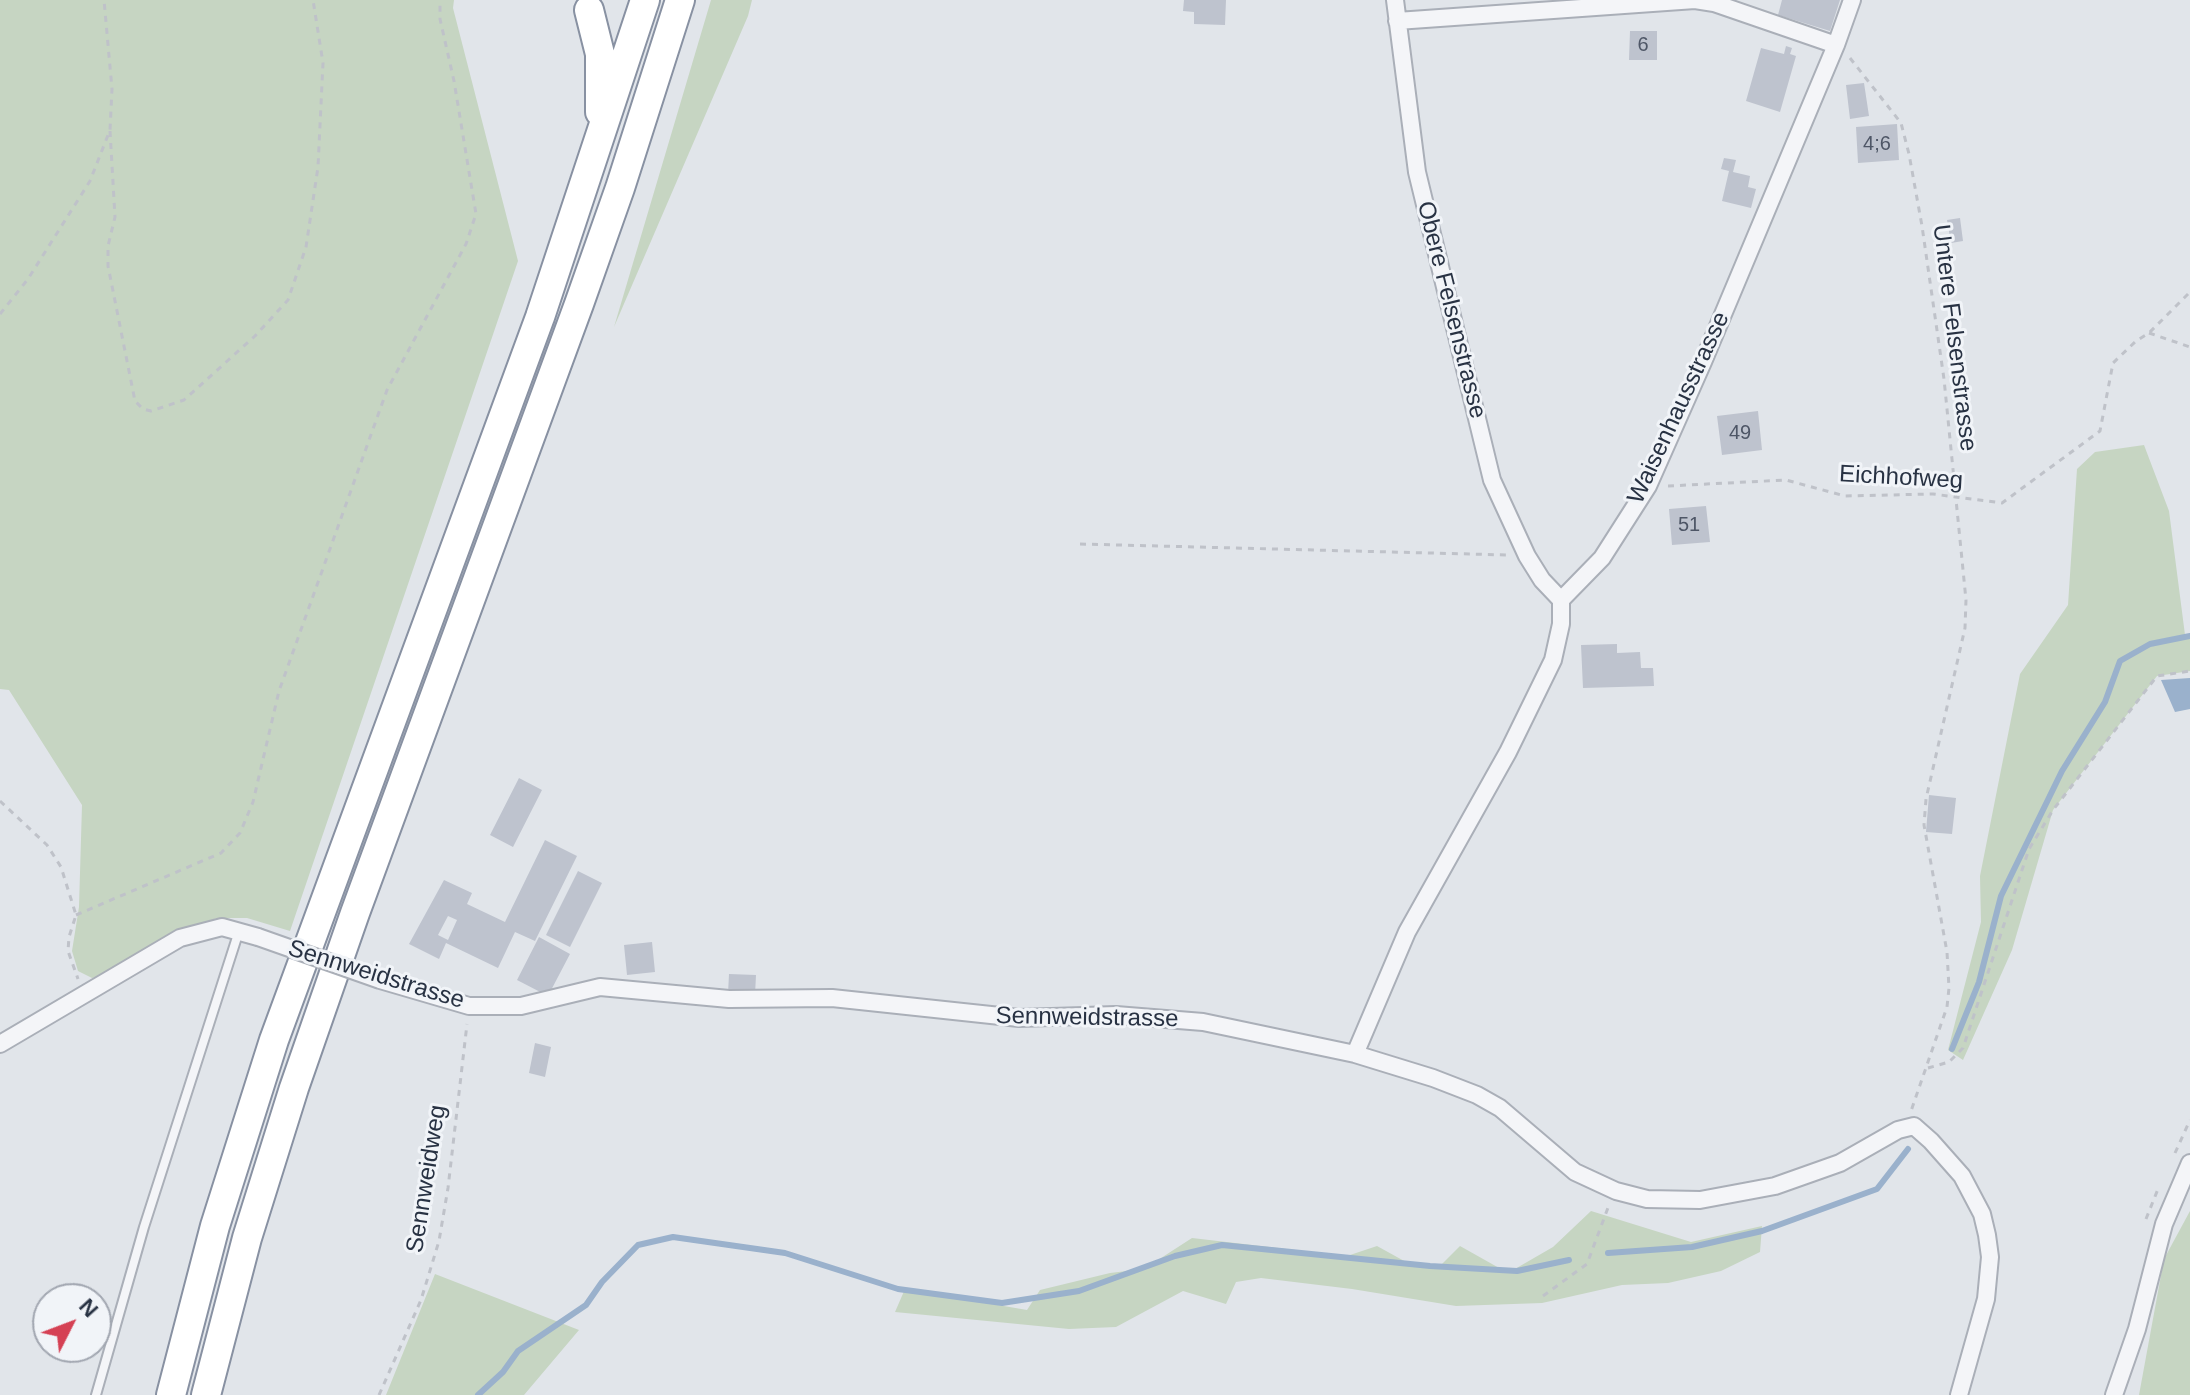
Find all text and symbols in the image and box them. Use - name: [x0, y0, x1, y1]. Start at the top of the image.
- house number: 6: [1637, 33, 1649, 57]
- house number: 4;6: [1863, 132, 1891, 156]
- street label: Obere Felsenstrasse: [1410, 198, 1492, 422]
- street label: Untere Felsenstrasse: [1926, 223, 1982, 453]
- street label: Waisenhausstrasse: [1622, 307, 1736, 509]
- house number: 49: [1729, 421, 1751, 445]
- street label: Eichhofweg: [1838, 460, 1964, 496]
- house number: 51: [1678, 513, 1700, 537]
- street label: Sennweidstrasse: [284, 935, 468, 1015]
- street label: Sennweidstrasse: [995, 1002, 1179, 1034]
- street label: Sennweidweg: [401, 1103, 453, 1255]
- north arrow: [32, 1283, 112, 1363]
- text: N: [74, 1294, 103, 1322]

